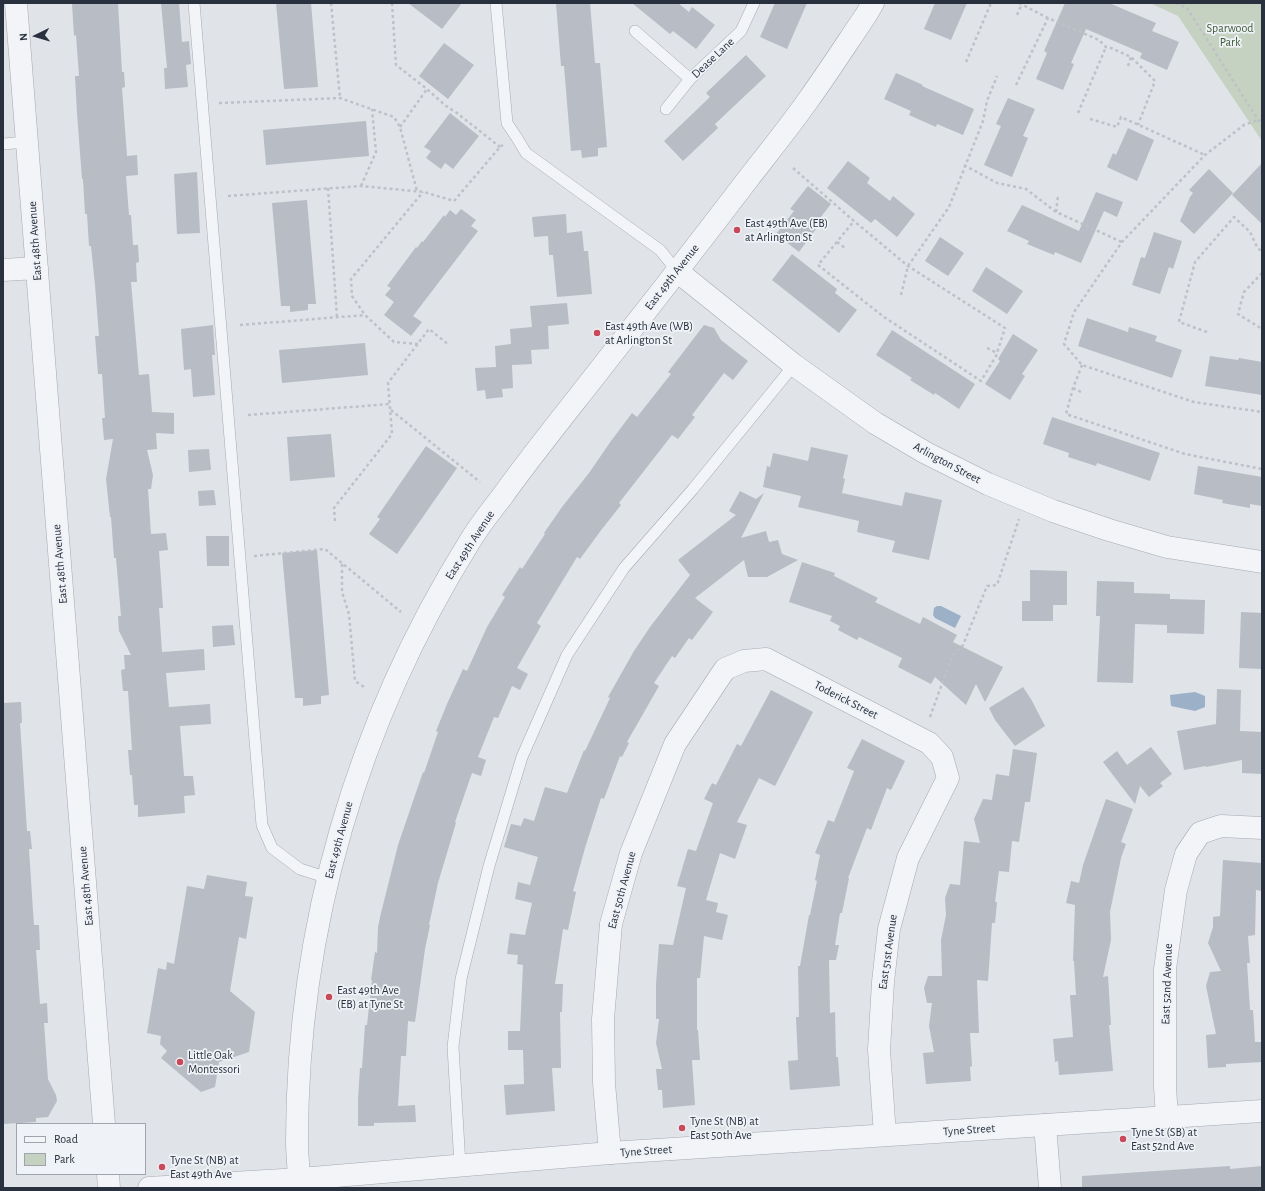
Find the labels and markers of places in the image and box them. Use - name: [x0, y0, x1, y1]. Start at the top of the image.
- place label: East 49th Ave (EB) at Arlington St: [745, 216, 828, 244]
- marker: East 49th Ave (EB) at Arlington St: [732, 225, 742, 235]
- place label: East 49th Ave (WB) at Arlington St: [605, 319, 693, 347]
- marker: East 49th Ave (WB) at Arlington St: [592, 328, 602, 338]
- place label: East 49th Ave (EB) at Tyne St: [337, 983, 403, 1011]
- marker: East 49th Ave (EB) at Tyne St: [324, 992, 334, 1002]
- place label: Little Oak Montessori: [188, 1048, 240, 1076]
- marker: Little Oak Montessori: [175, 1057, 185, 1067]
- place label: Tyne St (NB) at East 50th Ave: [690, 1114, 759, 1142]
- marker: Tyne St (NB) at East 50th Ave: [677, 1123, 687, 1133]
- place label: Tyne St (SB) at East 52nd Ave: [1131, 1125, 1197, 1153]
- marker: Tyne St (SB) at East 52nd Ave: [1118, 1134, 1128, 1144]
- place label: Tyne St (NB) at East 49th Ave: [170, 1153, 239, 1181]
- marker: Tyne St (NB) at East 49th Ave: [157, 1162, 167, 1172]

